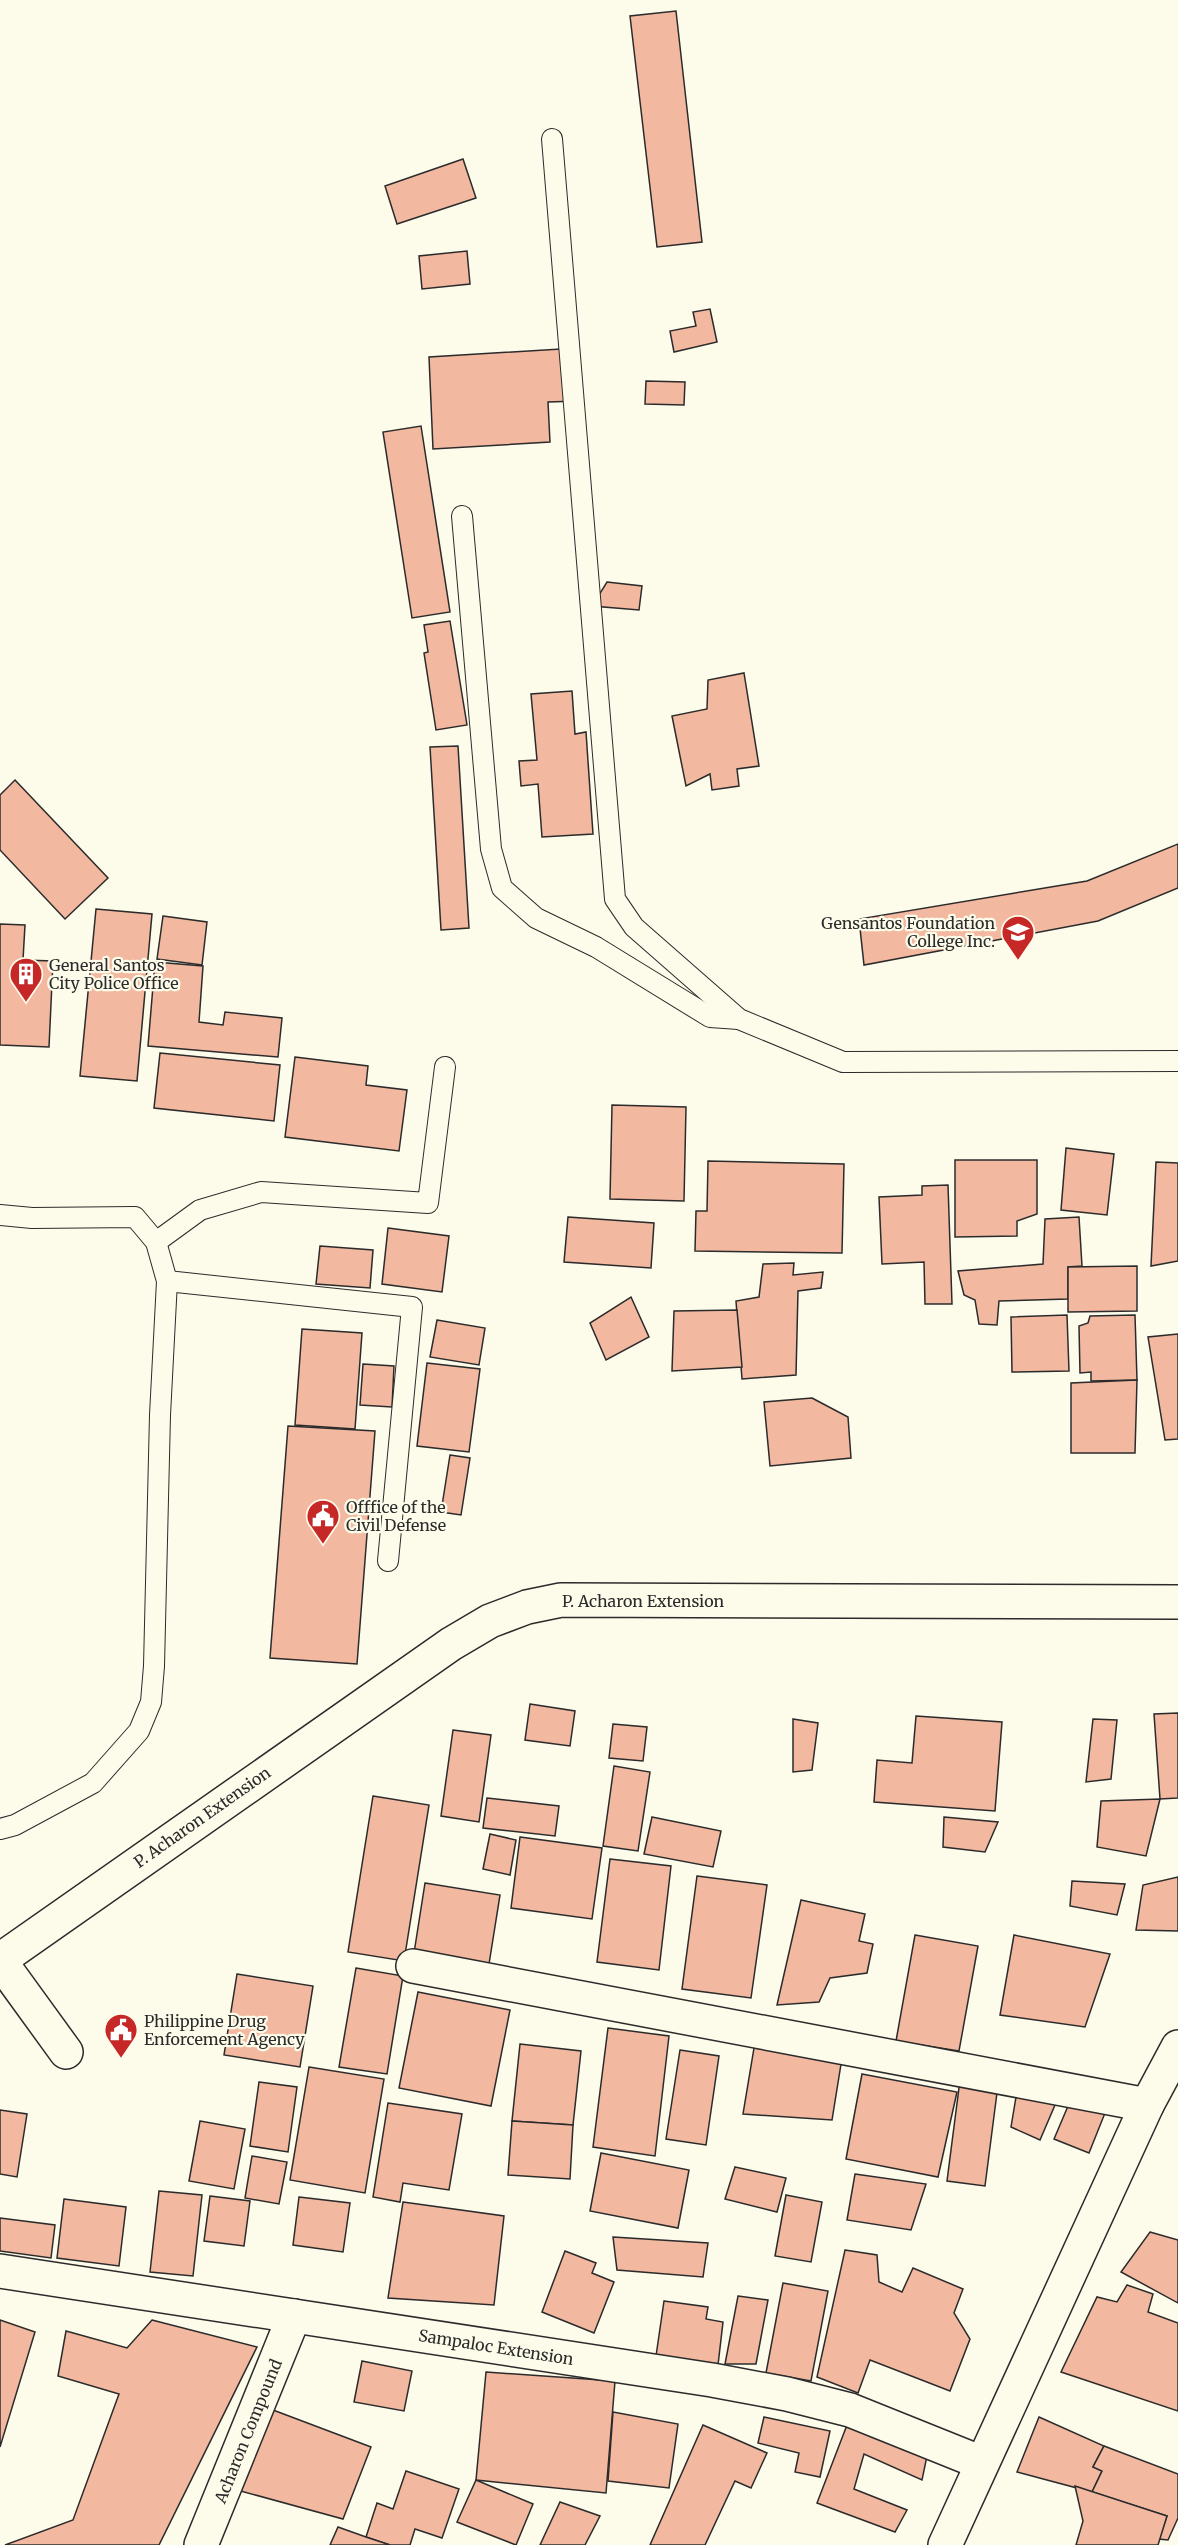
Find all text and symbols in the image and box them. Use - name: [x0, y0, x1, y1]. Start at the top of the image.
- place label: Gensantos Foundation College Inc.: [821, 913, 995, 951]
- school or university icon: Gensantos Foundation College Inc.: [1000, 914, 1036, 961]
- place label: General Santos City Police Office: [49, 955, 179, 993]
- building icon: General Santos City Police Office: [8, 956, 44, 1003]
- place label: Offfice of the Civil Defense: [346, 1497, 446, 1535]
- public building icon: Offfice of the Civil Defense: [305, 1498, 341, 1545]
- street label: P. Acharon Extension: [562, 1591, 724, 1611]
- street label: P. Acharon Extension: [130, 1762, 274, 1872]
- place label: Philippine Drug Enforcement Agency: [144, 2011, 305, 2049]
- public building icon: Philippine Drug Enforcement Agency: [103, 2012, 139, 2059]
- street label: Sampaloc Extension: [417, 2325, 575, 2369]
- street label: Acharon Compound: [210, 2356, 286, 2507]

